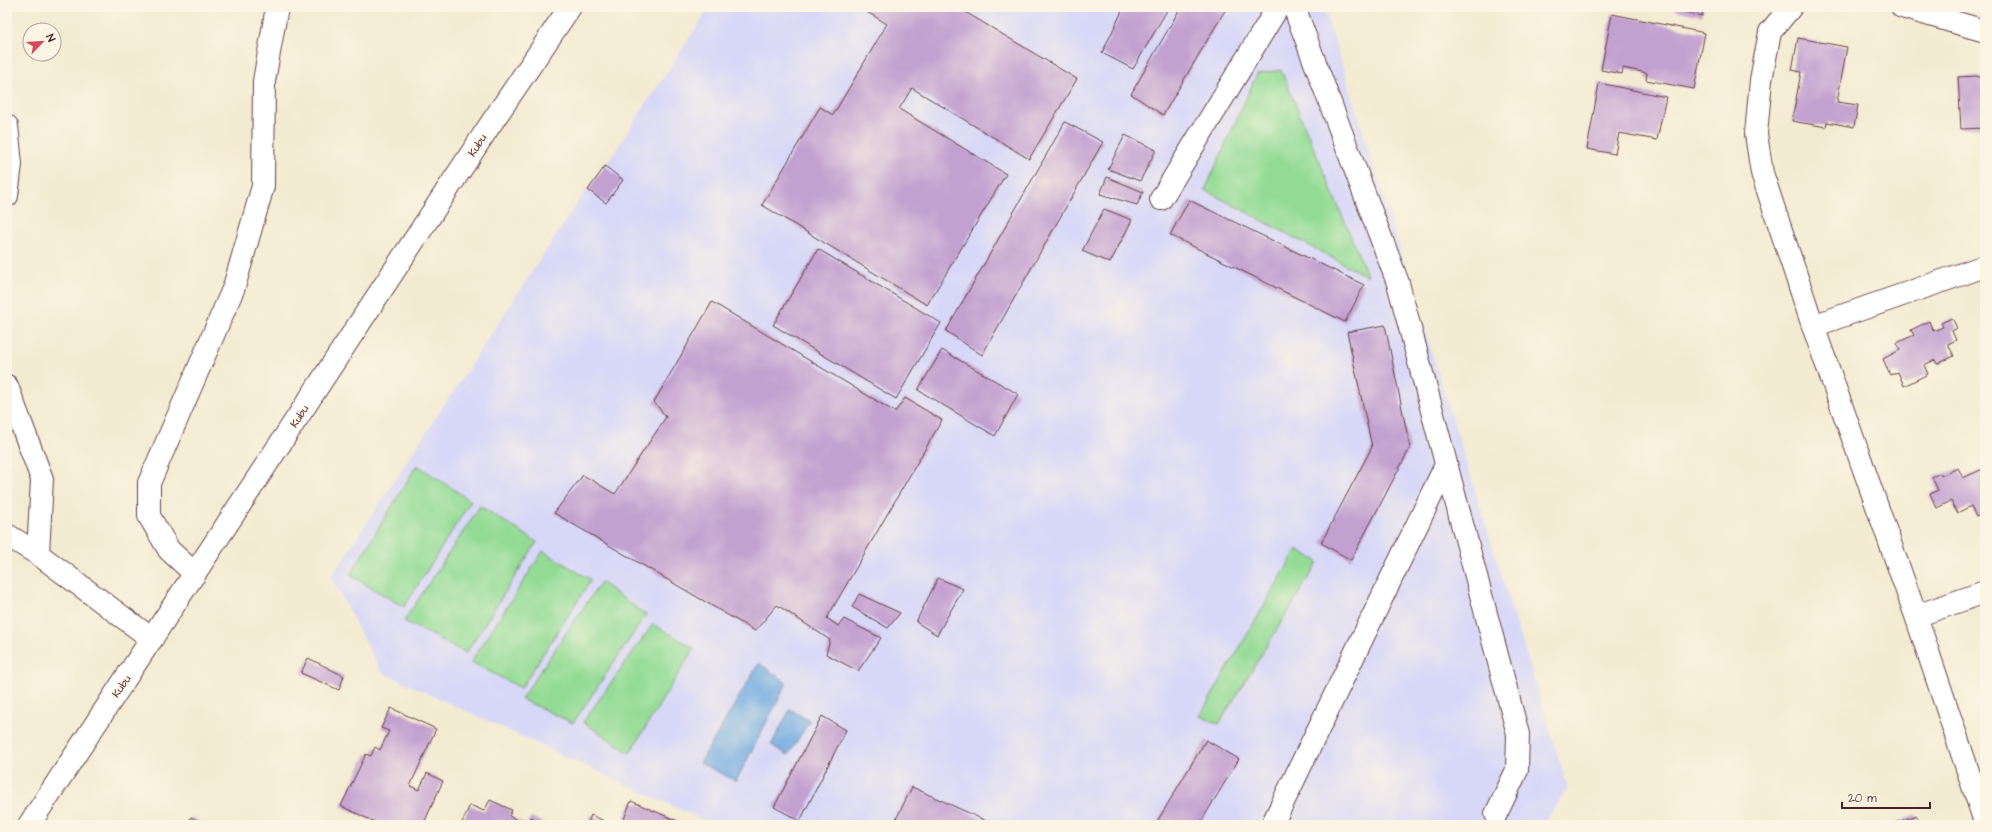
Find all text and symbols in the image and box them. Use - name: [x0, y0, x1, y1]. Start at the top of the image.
- north arrow: [22, 22, 62, 62]
- text: N: [42, 32, 59, 44]
- street label: Kubu: [465, 131, 490, 159]
- street label: Kubu: [287, 402, 312, 430]
- street label: Kubu: [108, 672, 135, 700]
- scale bar: [1842, 784, 1930, 810]
- text: 20 m: [1848, 790, 1877, 807]

